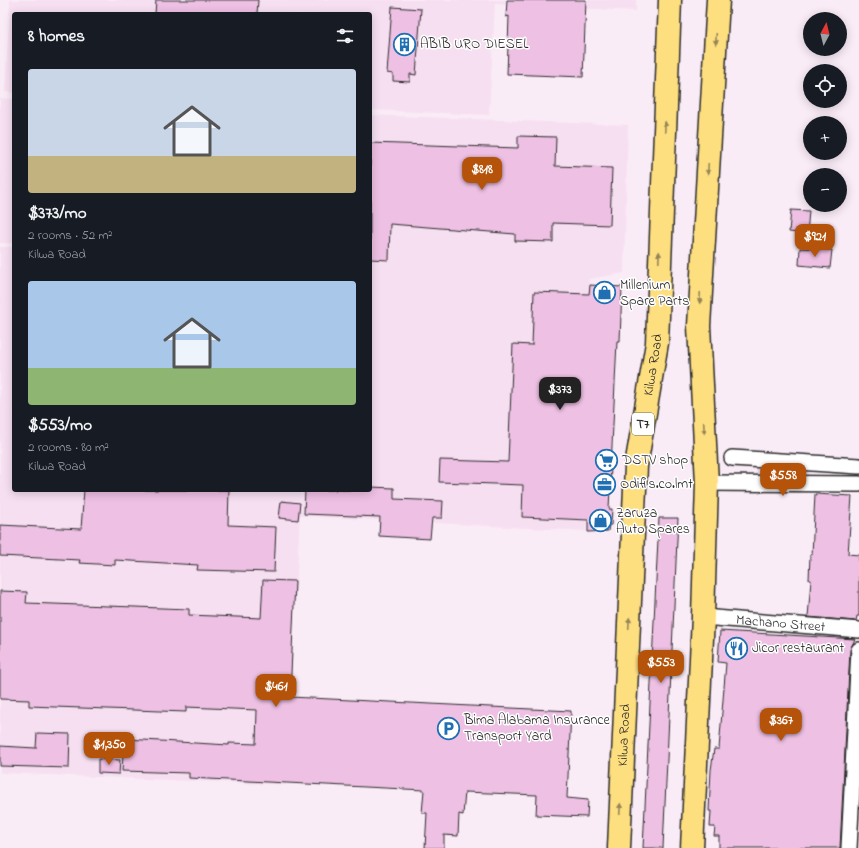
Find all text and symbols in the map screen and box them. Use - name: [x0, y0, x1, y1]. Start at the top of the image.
- north arrow: [803, 12, 847, 56]
- map controls: [803, 12, 847, 212]
- text: 8 homes: [28, 24, 85, 49]
- icon: filters: [334, 25, 356, 47]
- building icon: ABIB URO DIESEL: [391, 31, 417, 57]
- one-way arrow: [712, 33, 719, 45]
- place label: ABIB URO DIESEL: [420, 34, 529, 55]
- button: locate: [803, 64, 847, 108]
- icon: home: [156, 95, 228, 167]
- button: +: [803, 116, 847, 160]
- one-way arrow: [661, 121, 668, 133]
- pin: $818: [458, 157, 506, 191]
- text: $818: [471, 160, 493, 179]
- one-way arrow: [705, 163, 711, 176]
- button: −: [803, 168, 847, 212]
- text: $373/mo: [28, 201, 87, 226]
- pin: $921: [791, 224, 839, 258]
- text: 2 rooms · 52 m²: [28, 226, 112, 245]
- text: $921: [804, 227, 826, 246]
- text: Kilwa Road: [28, 245, 86, 264]
- one-way arrow: [656, 251, 663, 263]
- place label: Millenium Spare Parts: [620, 275, 689, 312]
- shop icon: Millenium Spare Parts: [592, 280, 618, 306]
- one-way arrow: [697, 292, 704, 304]
- icon: home: [156, 307, 228, 379]
- street label: Kilwa Road: [638, 333, 668, 397]
- pin: $373: [536, 377, 584, 411]
- text: $373: [548, 380, 572, 399]
- text: $553/mo: [28, 413, 92, 438]
- road number: T7: [632, 413, 654, 435]
- one-way arrow: [701, 422, 708, 434]
- text: 2 rooms · 80 m²: [28, 438, 109, 457]
- supermarket icon: DSTV shop: [594, 447, 620, 473]
- place label: DSTV shop: [621, 450, 688, 471]
- text: Kilwa Road: [28, 457, 86, 476]
- pin: $558: [759, 463, 807, 497]
- text: $558: [769, 466, 797, 485]
- office icon: Odifis.co.lmt: [591, 471, 617, 497]
- place label: Odifis.co.lmt: [620, 474, 693, 495]
- place label: Zaruza Auto Spares: [616, 503, 690, 540]
- shop icon: Zaruza Auto Spares: [587, 508, 613, 534]
- street label: Machano Street: [735, 609, 826, 638]
- one-way arrow: [625, 617, 632, 629]
- restaurant icon: Jicor restaurant: [724, 635, 750, 661]
- place label: Jicor restaurant: [752, 638, 844, 659]
- pin: $553: [637, 650, 685, 684]
- text: $553: [647, 653, 675, 672]
- pin: $461: [252, 674, 300, 708]
- text: $461: [264, 677, 288, 696]
- street label: Kilwa Road: [612, 703, 636, 767]
- pin: $367: [757, 708, 805, 742]
- place label: Bima Alabama Insurance Transport Yard: [463, 710, 611, 747]
- text: $367: [769, 711, 793, 730]
- parking icon: Bima Alabama Insurance Transport Yard: [436, 715, 462, 741]
- pin: $1,350: [76, 732, 142, 766]
- text: $1,350: [93, 735, 125, 754]
- one-way arrow: [617, 802, 623, 815]

